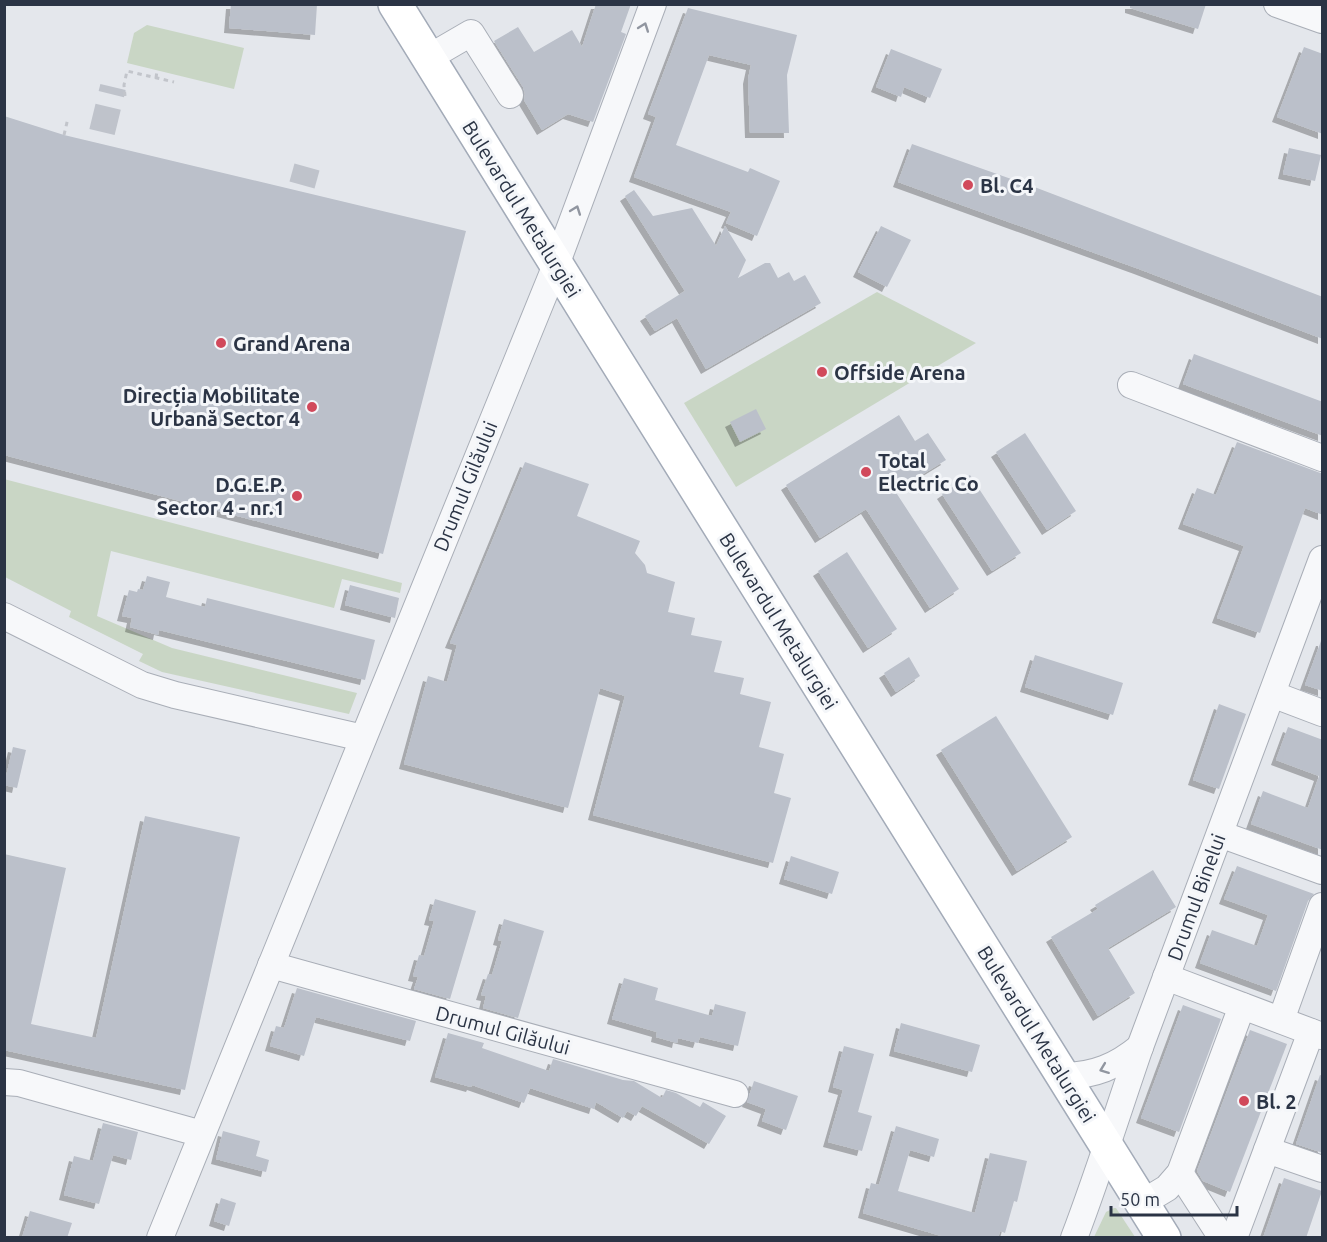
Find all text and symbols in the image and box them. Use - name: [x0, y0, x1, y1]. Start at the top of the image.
- one-way arrow: [637, 22, 650, 33]
- street label: Bulevardul Metalurgiei: [458, 116, 586, 302]
- place label: Bl. C4: [980, 174, 1033, 197]
- marker: Bl. C4: [961, 178, 975, 192]
- one-way arrow: [569, 205, 582, 216]
- place label: Grand Arena: [233, 332, 350, 355]
- marker: Grand Arena: [214, 336, 228, 350]
- place label: Offside Arena: [834, 361, 966, 384]
- marker: Offside Arena: [815, 365, 829, 379]
- place label: Direcția Mobilitate Urbană Sector 4: [123, 384, 300, 430]
- marker: Direcția Mobilitate Urbană Sector 4: [305, 400, 319, 414]
- street label: Drumul Gilăului: [428, 418, 502, 554]
- place label: Total Electric Co: [878, 449, 979, 495]
- marker: Total Electric Co: [859, 465, 873, 479]
- place label: D.G.E.P. Sector 4 - nr.1: [157, 473, 285, 519]
- marker: D.G.E.P. Sector 4 - nr.1: [290, 489, 304, 503]
- street label: Bulevardul Metalurgiei: [715, 528, 843, 714]
- street label: Drumul Binelui: [1162, 830, 1230, 964]
- street label: Bulevardul Metalurgiei: [973, 941, 1101, 1127]
- street label: Drumul Gilăului: [433, 1001, 573, 1059]
- one-way arrow: [1100, 1062, 1111, 1074]
- place label: Bl. 2: [1256, 1090, 1297, 1113]
- marker: Bl. 2: [1237, 1094, 1251, 1108]
- scale bar: [1111, 1179, 1237, 1217]
- text: 50 m: [1120, 1189, 1160, 1209]

